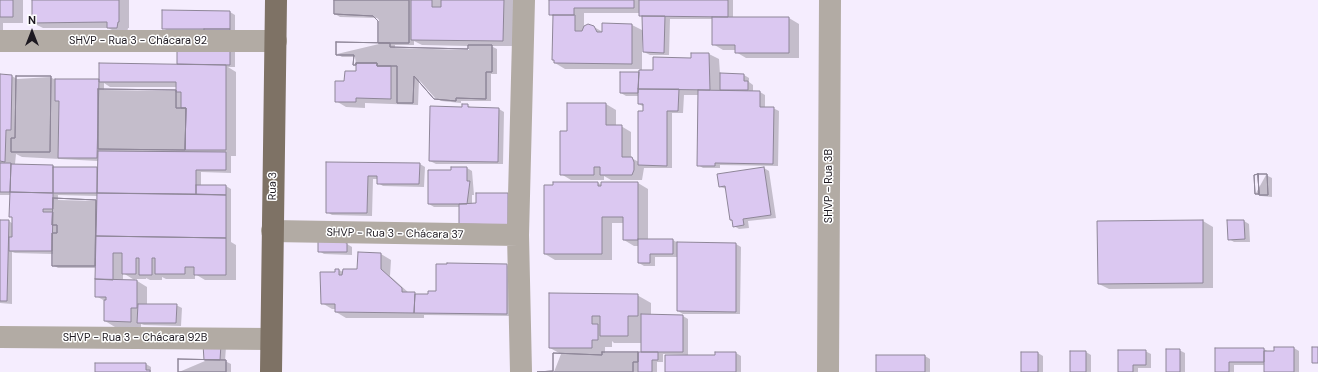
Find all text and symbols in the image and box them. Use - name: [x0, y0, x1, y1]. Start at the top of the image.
- north arrow: [12, 12, 52, 52]
- text: N: [28, 13, 36, 27]
- street label: SHVP - Rua 3 - Chácara 92: [69, 34, 207, 48]
- street label: SHVP - Rua 3B: [822, 149, 836, 223]
- street label: Rua 3: [266, 172, 280, 200]
- street label: SHVP - Rua 3 - Chácara 37: [326, 226, 464, 242]
- street label: SHVP - Rua 3 - Chácara 92B: [63, 331, 207, 345]

